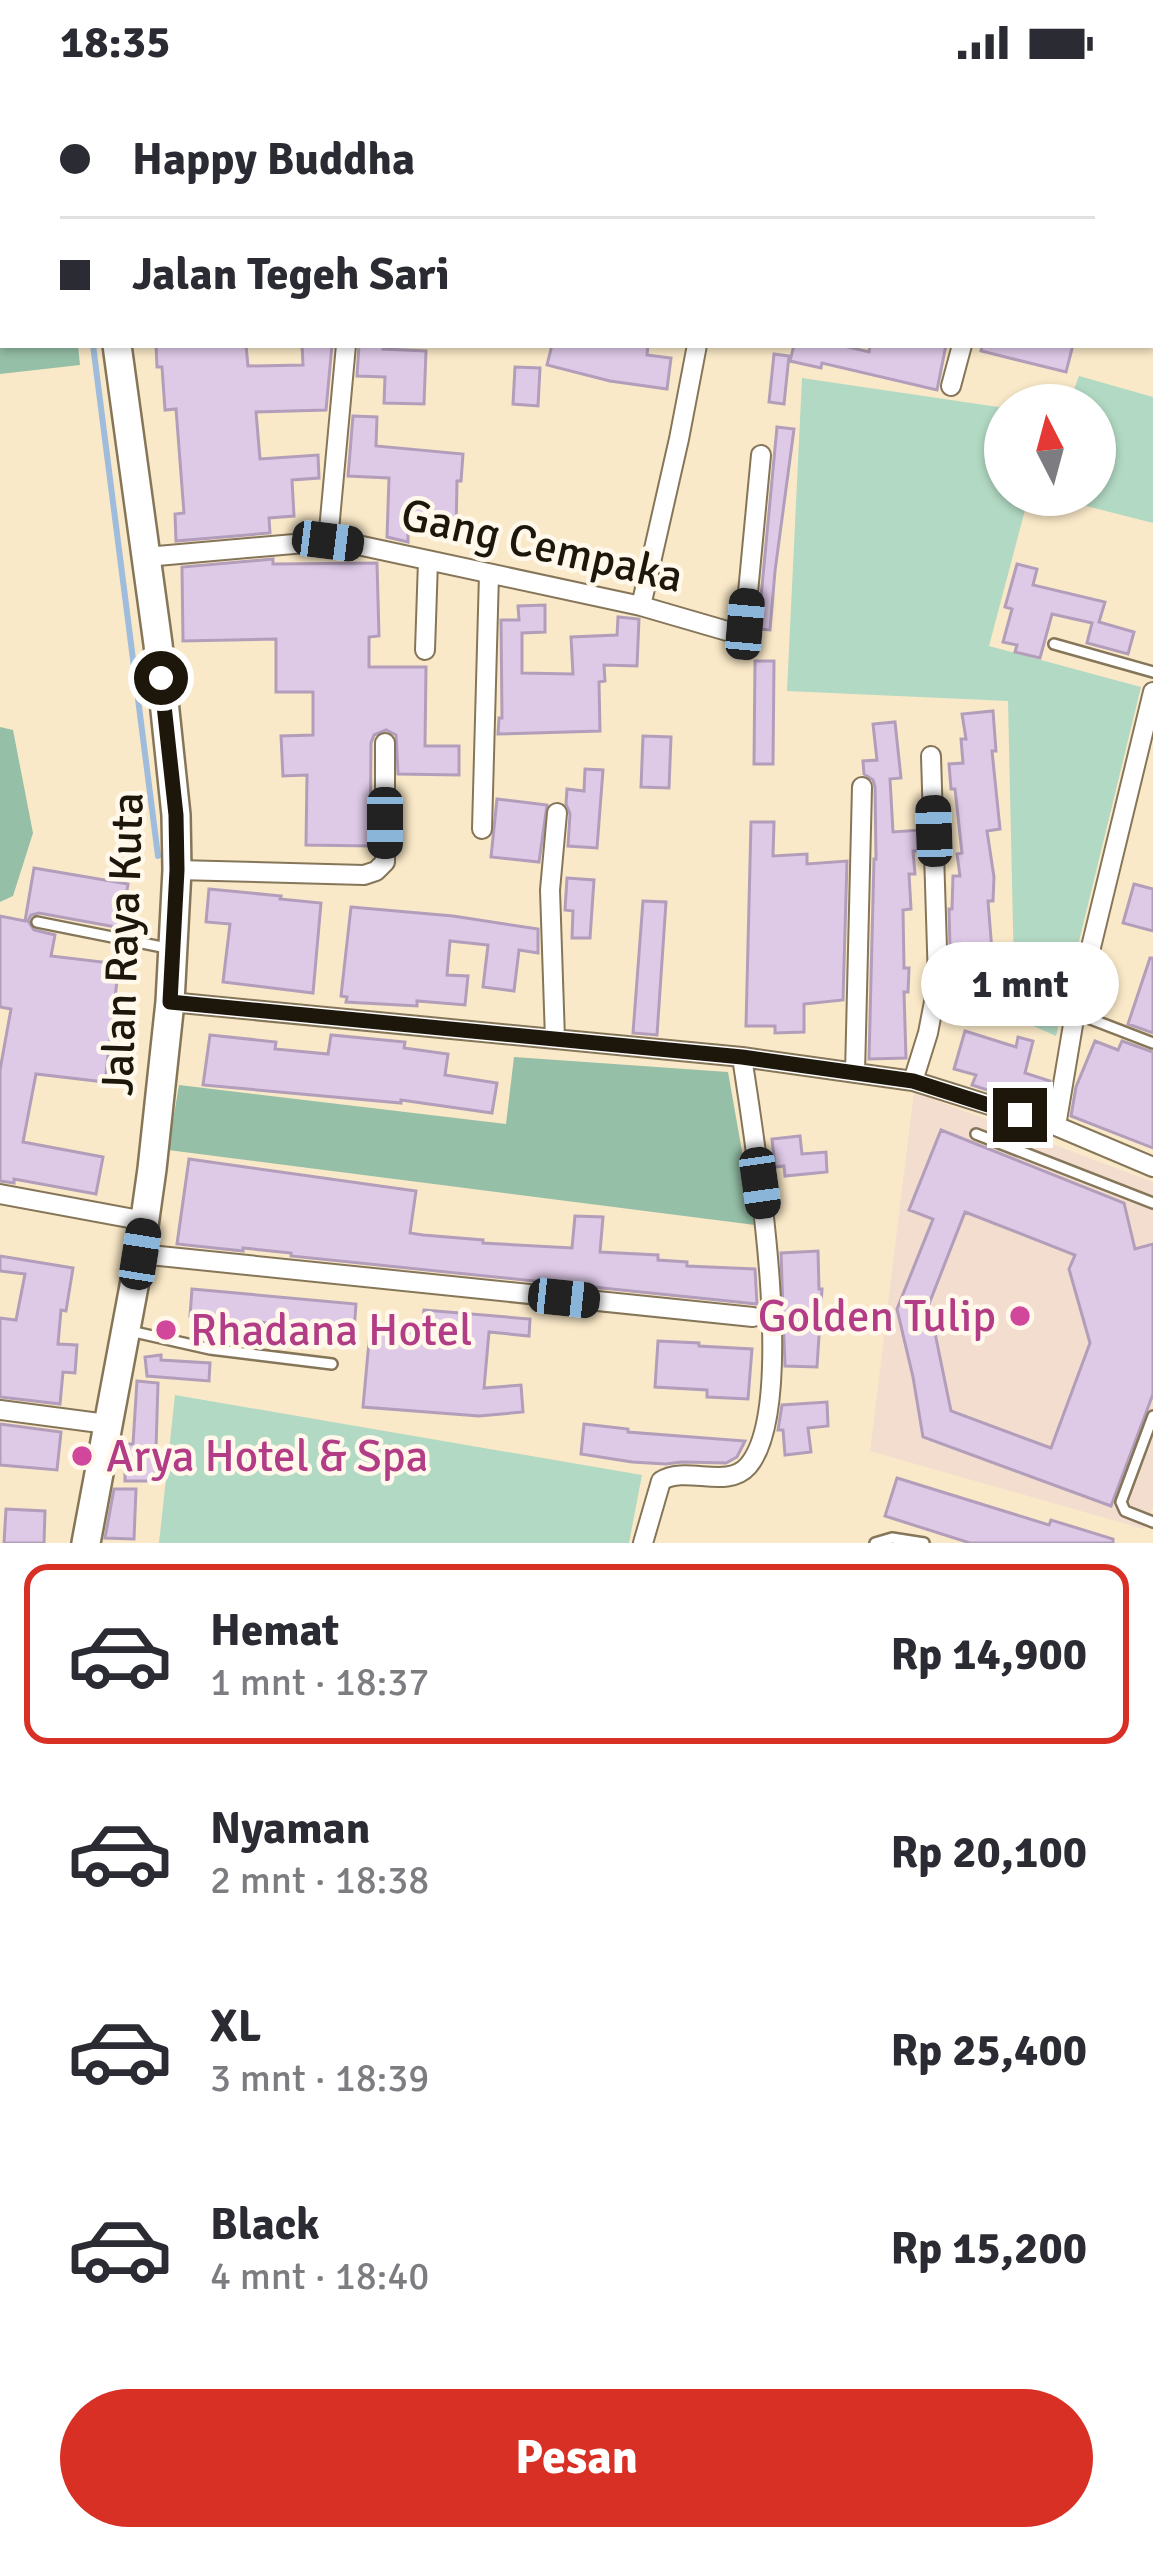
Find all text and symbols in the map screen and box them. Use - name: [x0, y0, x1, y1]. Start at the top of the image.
- text: 18:35: [60, 15, 170, 70]
- text: Happy Buddha: [132, 132, 415, 187]
- text: Jalan Tegeh Sari: [132, 247, 450, 302]
- north arrow: [984, 384, 1116, 516]
- map controls: [984, 384, 1116, 516]
- street label: Gang Cempaka: [396, 487, 688, 605]
- car: [290, 519, 366, 563]
- car: [724, 587, 766, 661]
- route start: [134, 651, 188, 705]
- car: [367, 787, 403, 859]
- street label: Jalan Raya Kuta: [90, 791, 156, 1097]
- car: [915, 794, 953, 868]
- callout: 1 mnt: [921, 941, 1119, 1025]
- text: 1 mnt: [971, 960, 1069, 1008]
- route end: [993, 1088, 1047, 1142]
- car: [737, 1145, 783, 1221]
- car: [117, 1216, 163, 1292]
- car: [526, 1276, 602, 1320]
- place label: Golden Tulip: [758, 1289, 996, 1344]
- place label: Rhadana Hotel: [190, 1303, 473, 1358]
- marker: Golden Tulip: [1007, 1303, 1033, 1329]
- marker: Rhadana Hotel: [153, 1317, 179, 1343]
- place label: Arya Hotel & Spa: [106, 1429, 428, 1484]
- marker: Arya Hotel & Spa: [69, 1443, 95, 1469]
- icon: car: [66, 1600, 174, 1708]
- text: Hemat: [210, 1603, 339, 1658]
- text: Rp 14,900: [890, 1627, 1087, 1682]
- text: 1 mnt · 18:37: [210, 1658, 429, 1706]
- icon: car: [66, 1798, 174, 1906]
- text: Nyaman: [210, 1801, 370, 1856]
- text: Rp 20,100: [890, 1825, 1087, 1880]
- text: 2 mnt · 18:38: [210, 1856, 429, 1904]
- icon: car: [66, 1996, 174, 2104]
- text: XL: [210, 1999, 261, 2054]
- text: Rp 25,400: [890, 2023, 1087, 2078]
- text: 3 mnt · 18:39: [210, 2054, 429, 2102]
- icon: car: [66, 2194, 174, 2302]
- text: Black: [210, 2197, 320, 2252]
- text: Rp 15,200: [890, 2221, 1087, 2276]
- text: 4 mnt · 18:40: [210, 2252, 429, 2300]
- button: Pesan: [60, 2389, 1093, 2527]

